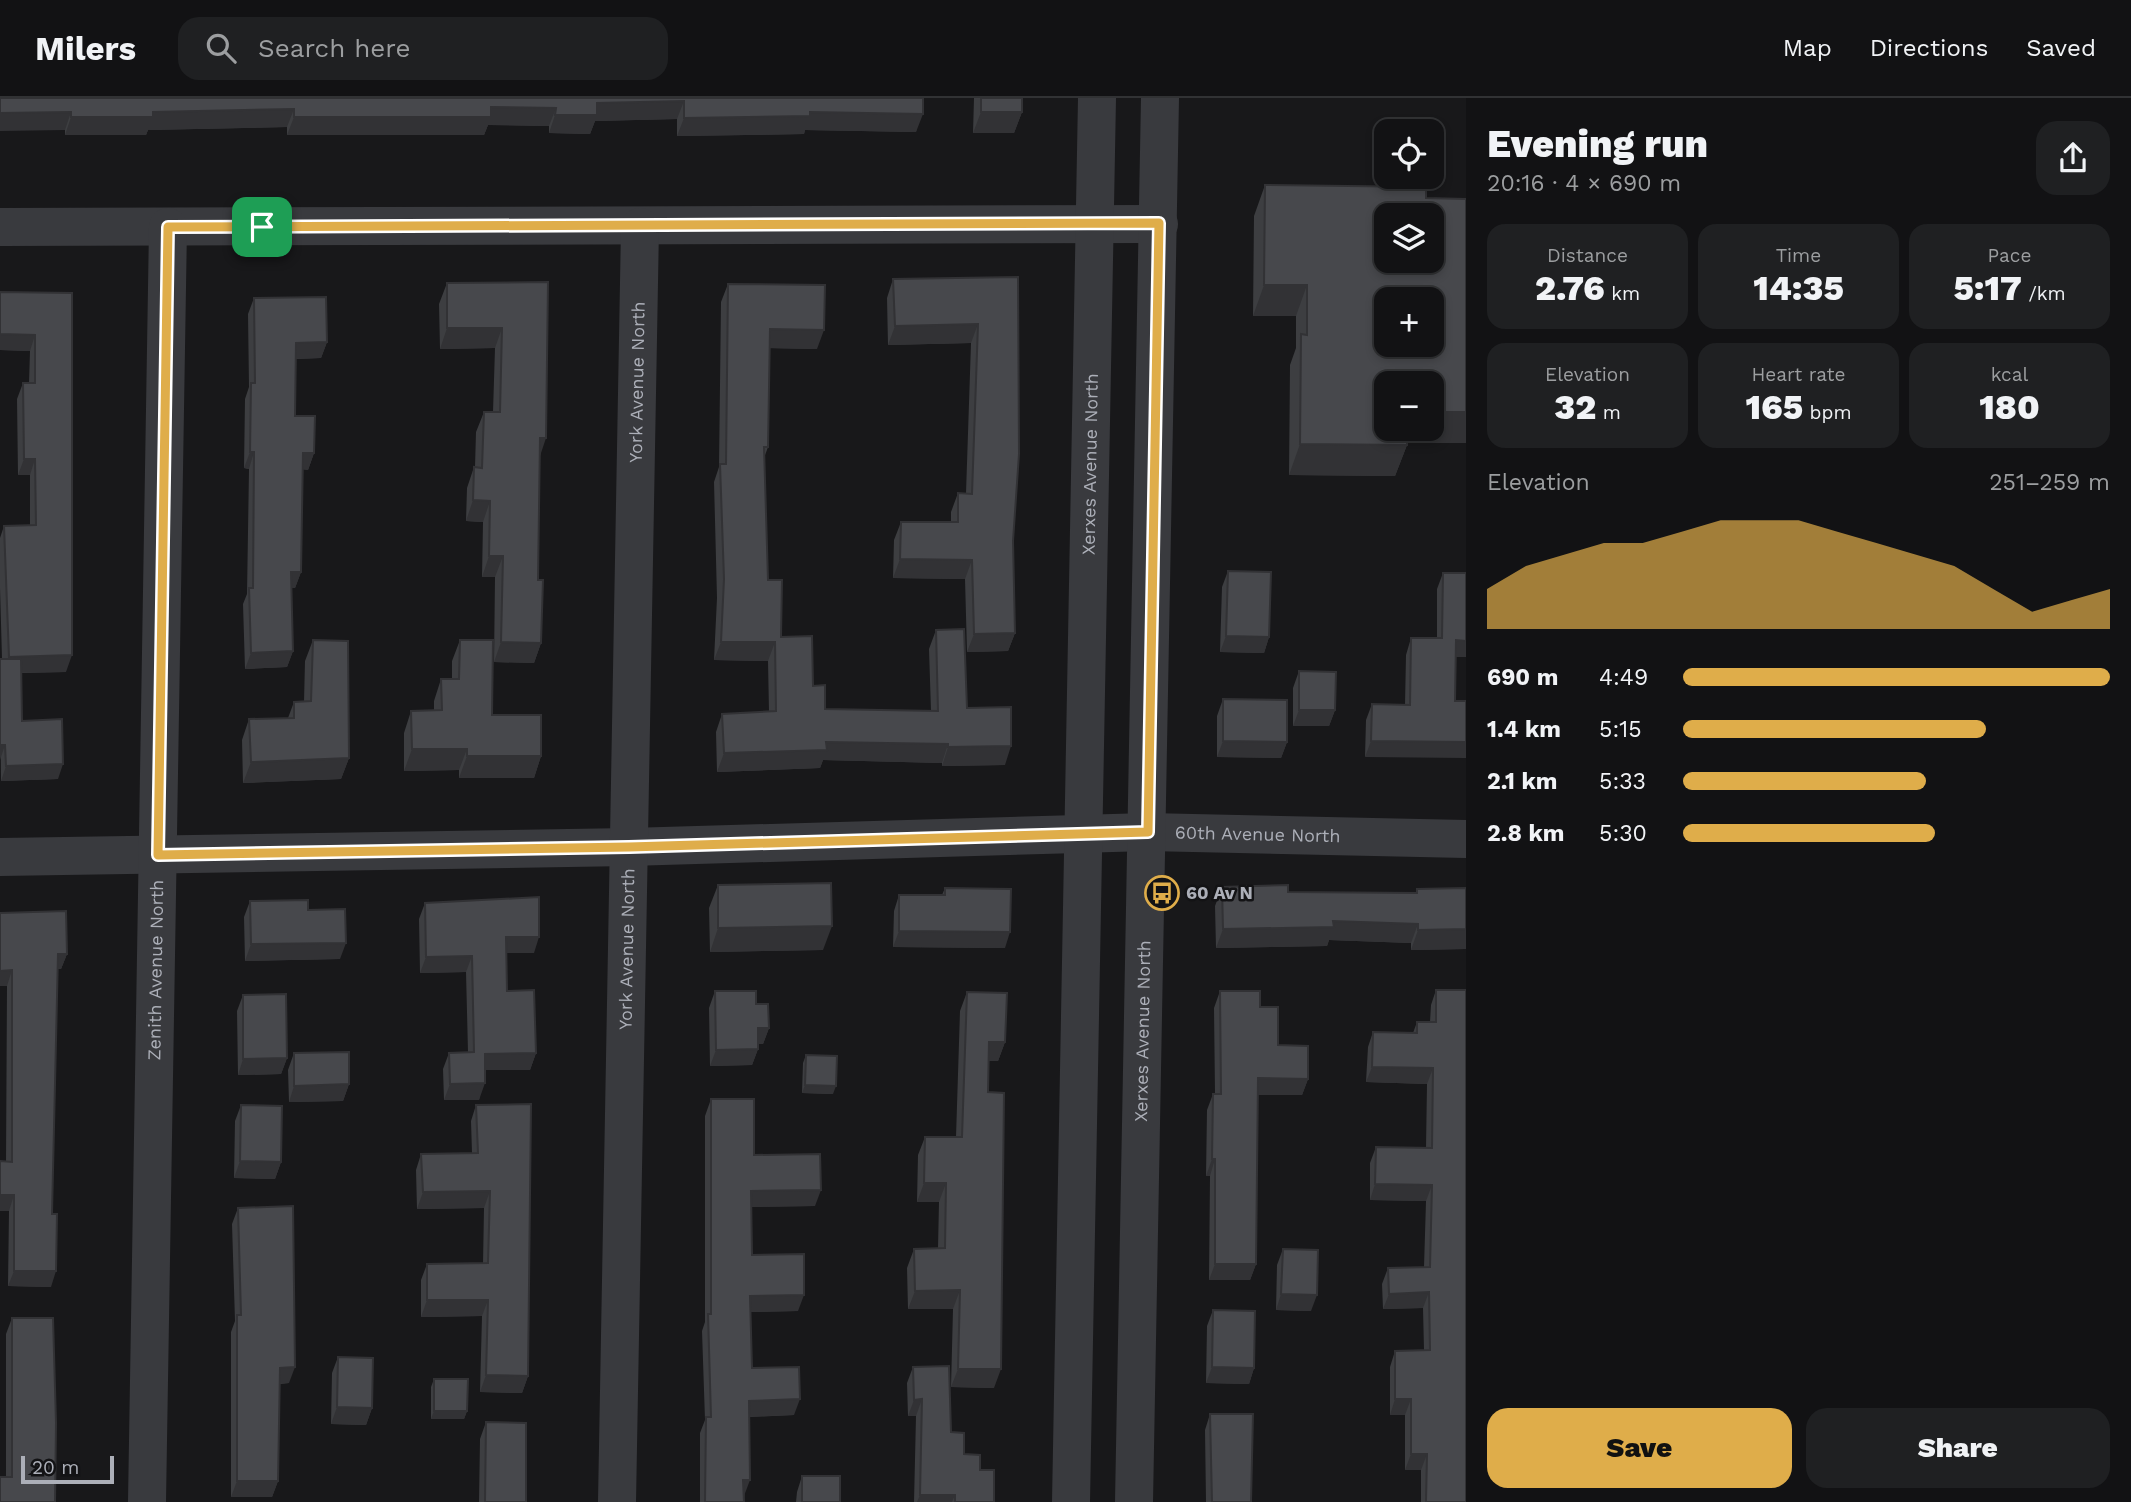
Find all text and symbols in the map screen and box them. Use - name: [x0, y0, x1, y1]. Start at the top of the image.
- search box: [178, 17, 668, 80]
- text: Milers: [35, 29, 136, 68]
- icon: search: [202, 29, 240, 67]
- text: Search here: [258, 33, 410, 63]
- text: Map: [1783, 34, 1832, 62]
- text: Directions: [1870, 34, 1988, 62]
- text: Saved: [2026, 34, 2096, 62]
- map controls: [1374, 119, 1444, 441]
- button: locate: [1374, 119, 1444, 189]
- button: share: [2036, 121, 2110, 195]
- text: Evening run: [1487, 122, 1708, 166]
- text: 20:16 · 4 × 690 m: [1487, 170, 1681, 197]
- pin: [232, 197, 292, 257]
- button: layers: [1374, 203, 1444, 273]
- icon: arrive: [243, 208, 281, 246]
- text: Distance: [1547, 244, 1628, 267]
- text: Time: [1776, 244, 1821, 267]
- text: Pace: [1988, 244, 2031, 267]
- text: 2.76: [1535, 267, 1605, 309]
- text: 14:35: [1753, 267, 1844, 309]
- text: 5:17: [1953, 267, 2022, 309]
- text: km: [1605, 282, 1640, 305]
- text: /km: [2022, 282, 2066, 305]
- button: +: [1374, 287, 1444, 357]
- street label: York Avenue North: [625, 301, 649, 463]
- text: Elevation: [1545, 363, 1630, 386]
- text: Heart rate: [1752, 363, 1845, 386]
- text: kcal: [1991, 363, 2028, 386]
- button: −: [1374, 371, 1444, 441]
- street label: Xerxes Avenue North: [1078, 373, 1102, 555]
- text: 32: [1554, 386, 1596, 428]
- text: 165: [1745, 386, 1803, 428]
- text: 180: [1979, 386, 2040, 428]
- text: m: [1596, 401, 1621, 424]
- text: bpm: [1803, 401, 1852, 424]
- text: Elevation: [1487, 469, 1590, 496]
- text: 251–259 m: [1989, 469, 2110, 496]
- text: 690 m: [1487, 664, 1558, 691]
- text: 4:49: [1599, 664, 1648, 691]
- text: 1.4 km: [1487, 716, 1561, 743]
- text: 5:15: [1599, 716, 1642, 743]
- text: 2.1 km: [1487, 768, 1558, 795]
- text: 5:33: [1599, 768, 1646, 795]
- text: 2.8 km: [1487, 820, 1564, 847]
- text: 5:30: [1599, 820, 1647, 847]
- street label: 60th Avenue North: [1175, 822, 1341, 846]
- street label: York Avenue North: [615, 868, 638, 1030]
- bus stop icon: 60 Av N: [1143, 874, 1181, 912]
- street label: Zenith Avenue North: [143, 880, 167, 1061]
- place label: 60 Av N: [1186, 882, 1253, 903]
- street label: Xerxes Avenue North: [1130, 940, 1154, 1122]
- button: Save: [1487, 1408, 1792, 1488]
- button: Share: [1806, 1408, 2110, 1488]
- scale bar: [21, 1453, 114, 1485]
- text: 20 m: [32, 1456, 79, 1479]

